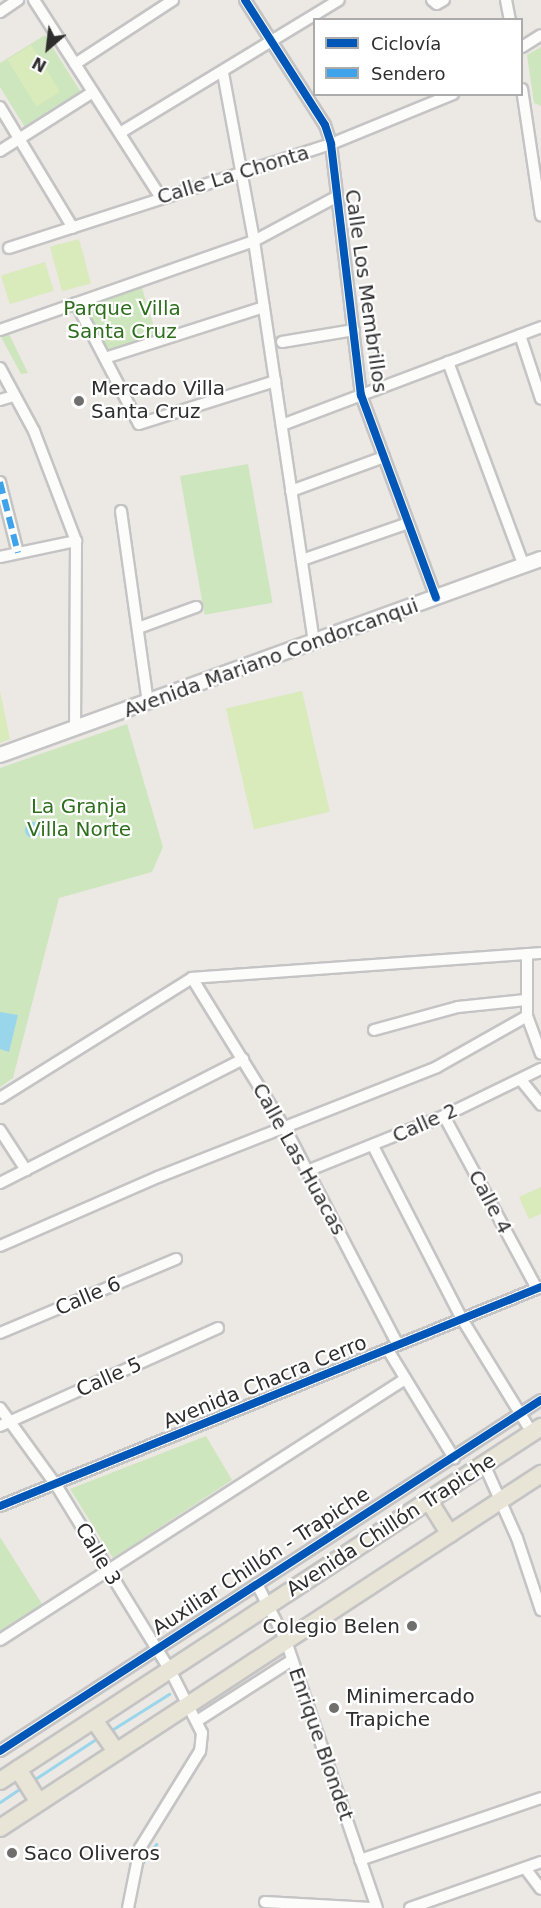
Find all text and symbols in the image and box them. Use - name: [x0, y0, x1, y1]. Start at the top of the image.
- north arrow: [18, 18, 78, 78]
- legend: [313, 18, 523, 96]
- text: Ciclovía: [371, 33, 441, 54]
- text: N: [29, 53, 50, 76]
- text: Sendero: [371, 63, 445, 84]
- street label: Calle La Chonta: [154, 141, 312, 209]
- street label: Calle Los Membrillos: [340, 188, 392, 394]
- park label: Parque Villa Santa Cruz: [63, 297, 181, 344]
- place label: Mercado Villa Santa Cruz: [91, 377, 225, 424]
- marker: Mercado Villa Santa Cruz: [72, 394, 86, 408]
- street label: Avenida Mariano Condorcanqui: [121, 593, 421, 723]
- park label: La Granja Villa Norte: [27, 794, 131, 841]
- street label: Calle Las Huacas: [247, 1079, 351, 1239]
- street label: Calle 2: [389, 1098, 461, 1148]
- street label: Calle 4: [463, 1166, 517, 1238]
- street label: Calle 6: [52, 1272, 124, 1320]
- street label: Avenida Chacra Cerro: [160, 1330, 370, 1434]
- street label: Calle 5: [73, 1352, 145, 1402]
- street label: Avenida Chillón Trapiche: [282, 1448, 500, 1602]
- street label: Auxiliar Chillón - Trapiche: [148, 1482, 374, 1640]
- street label: Calle 3: [70, 1518, 126, 1590]
- place label: Colegio Belen: [263, 1614, 400, 1638]
- marker: Colegio Belen: [405, 1619, 419, 1633]
- street label: Enrique Blondet: [284, 1664, 358, 1824]
- place label: Minimercado Trapiche: [346, 1684, 475, 1731]
- marker: Minimercado Trapiche: [327, 1701, 341, 1715]
- place label: Saco Oliveros: [24, 1841, 160, 1865]
- marker: Saco Oliveros: [5, 1846, 19, 1860]

